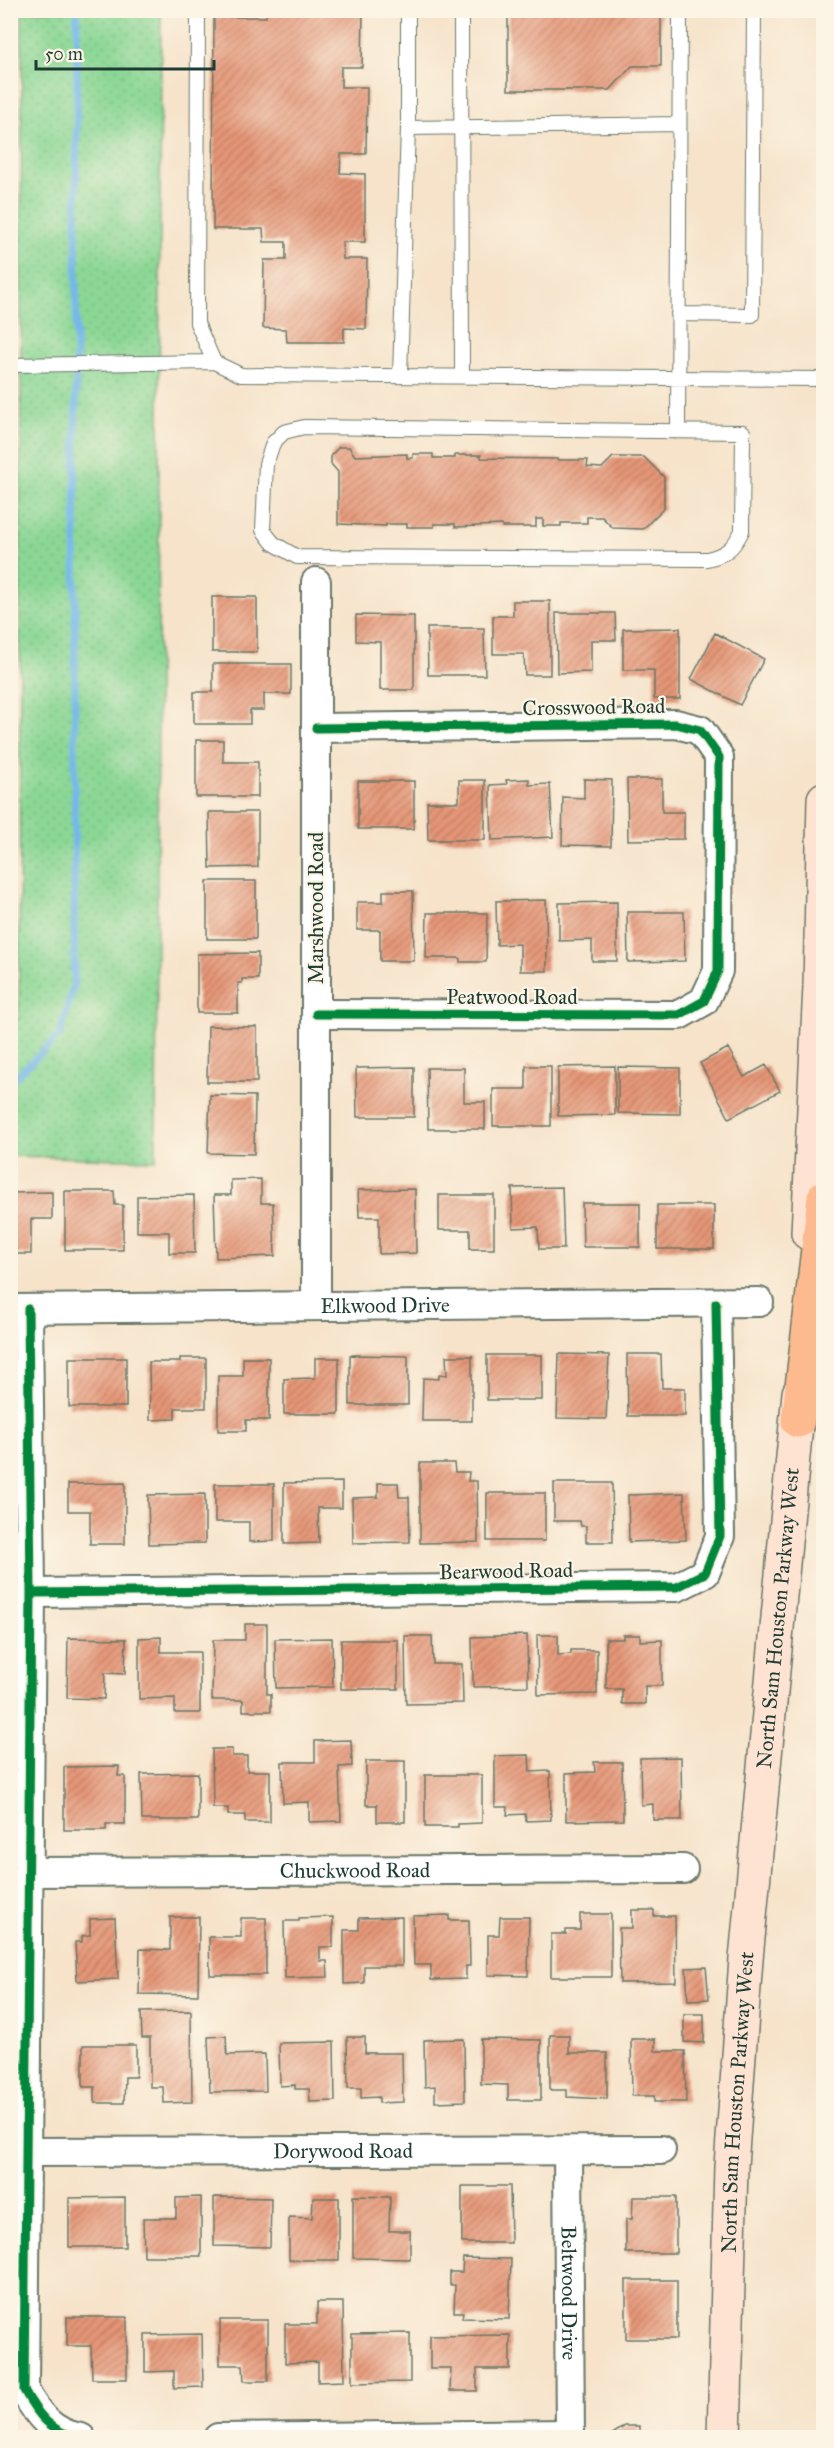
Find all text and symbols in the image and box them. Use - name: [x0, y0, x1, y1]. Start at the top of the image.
- scale bar: [36, 33, 214, 71]
- text: 50 m: [45, 43, 83, 65]
- street label: Crosswood Road: [522, 693, 666, 721]
- street label: Marshwood Road: [303, 831, 329, 984]
- street label: Peatwood Road: [446, 984, 578, 1010]
- street label: Elkwood Drive: [320, 1292, 450, 1319]
- street label: North Sam Houston Parkway West: [751, 1466, 805, 1770]
- street label: Bearwood Road: [439, 1557, 574, 1585]
- street label: Chuckwood Road: [280, 1857, 431, 1884]
- street label: North Sam Houston Parkway West: [716, 1950, 760, 2253]
- street label: Dorywood Road: [273, 2138, 413, 2164]
- street label: Beltwood Drive: [556, 2226, 582, 2361]

